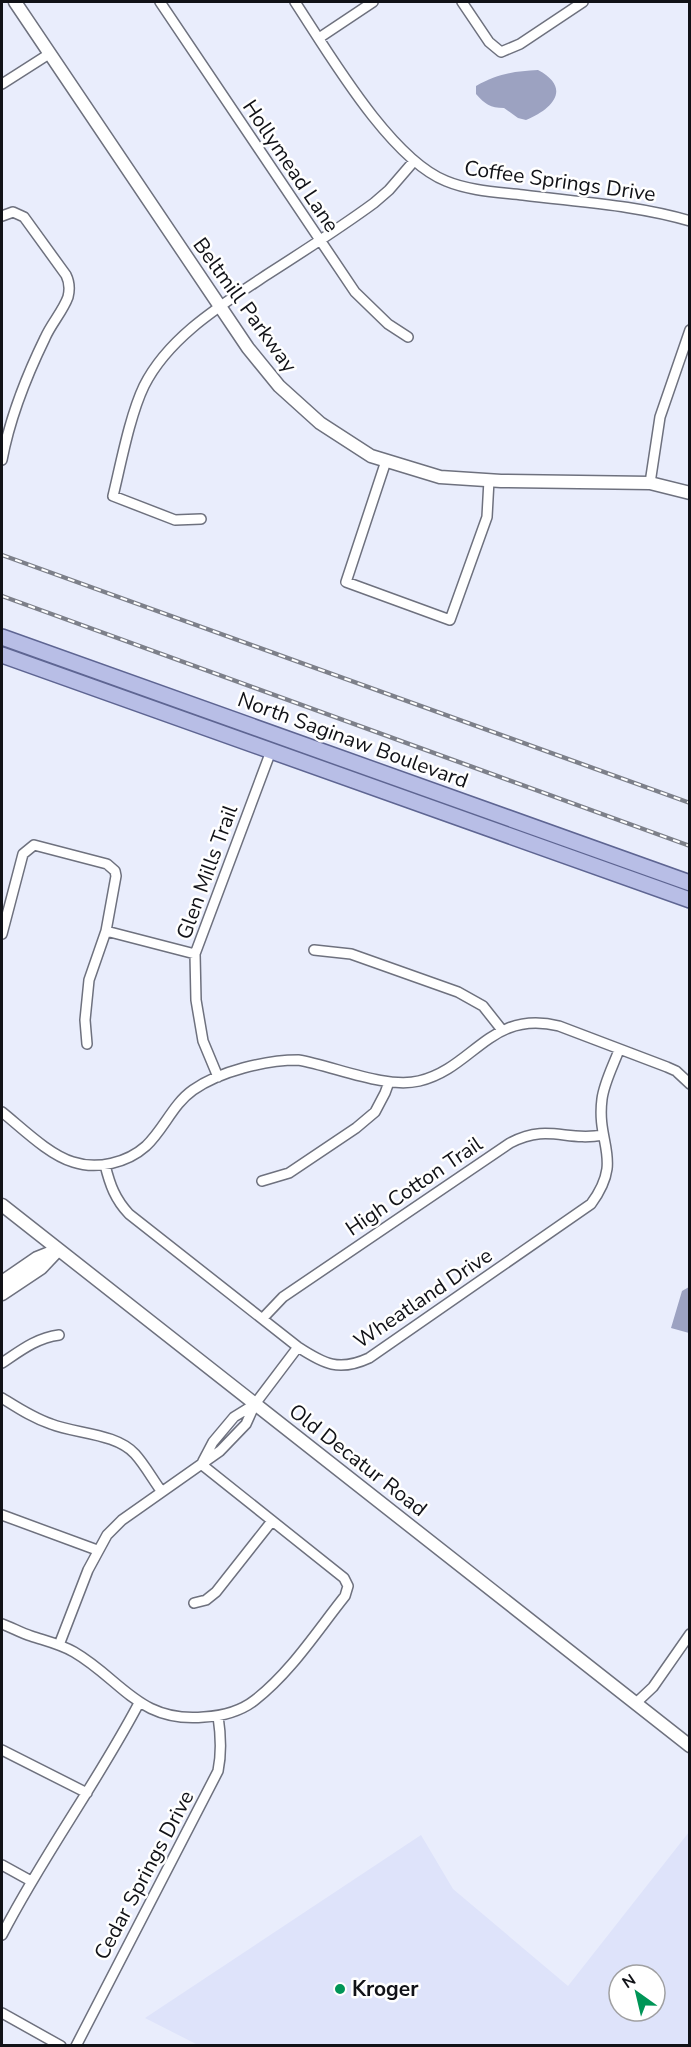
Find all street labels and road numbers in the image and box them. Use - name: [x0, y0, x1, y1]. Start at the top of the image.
- street label: Hollymead Lane: [236, 94, 346, 238]
- street label: Coffee Springs Drive: [462, 154, 658, 208]
- street label: Beltmill Parkway: [187, 232, 304, 378]
- street label: North Saginaw Boulevard: [234, 685, 472, 795]
- street label: Glen Mills Trail: [170, 800, 245, 943]
- street label: High Cotton Trail: [340, 1129, 489, 1242]
- street label: Wheatland Drive: [348, 1241, 498, 1355]
- street label: Old Decatur Road: [283, 1397, 433, 1523]
- street label: Cedar Springs Drive: [88, 1785, 200, 1965]

